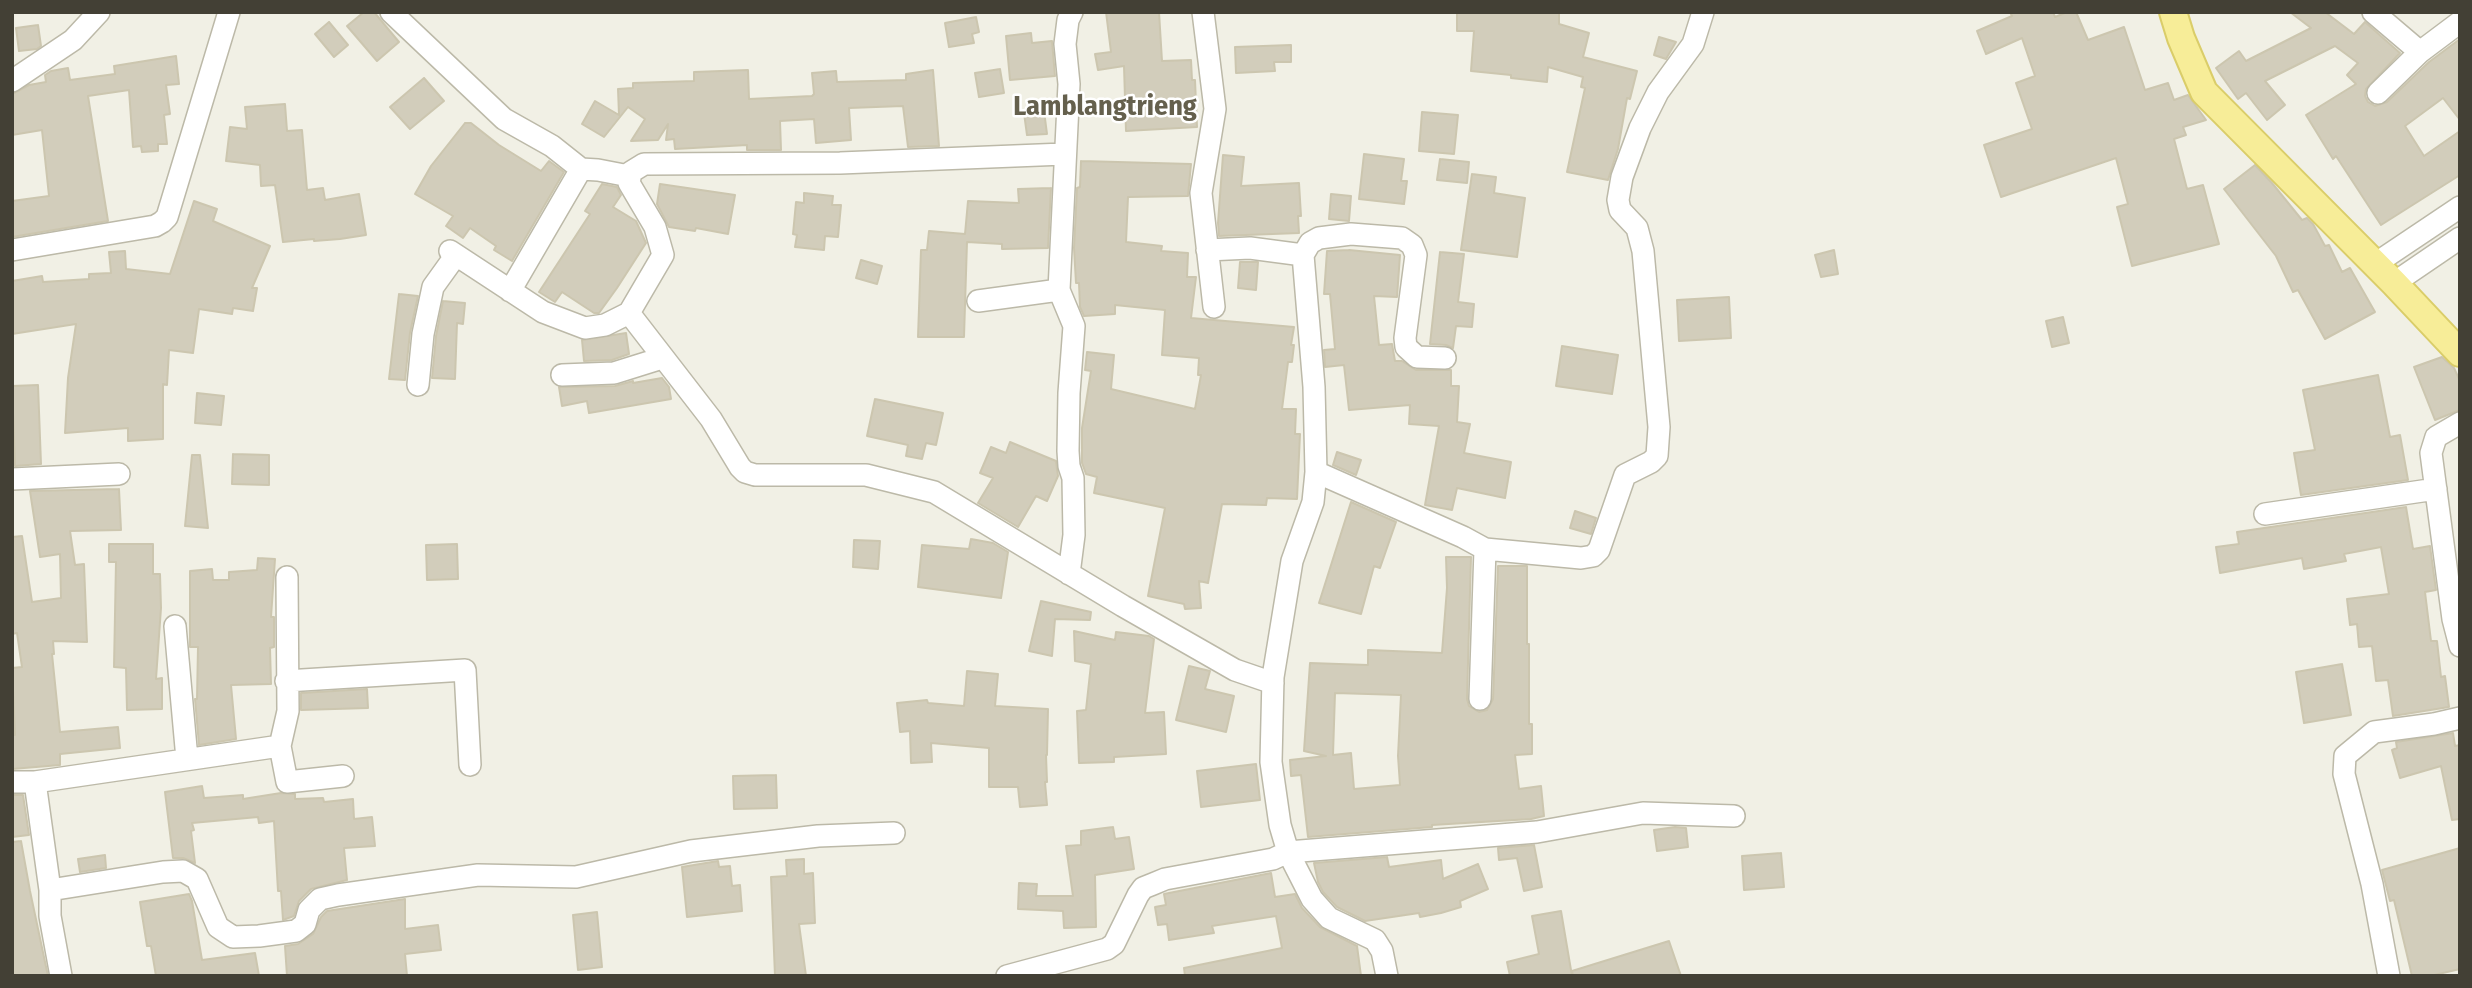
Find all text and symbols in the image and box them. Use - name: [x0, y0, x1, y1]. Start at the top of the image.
- district label: Lamblangtrieng: [1013, 90, 1197, 124]

